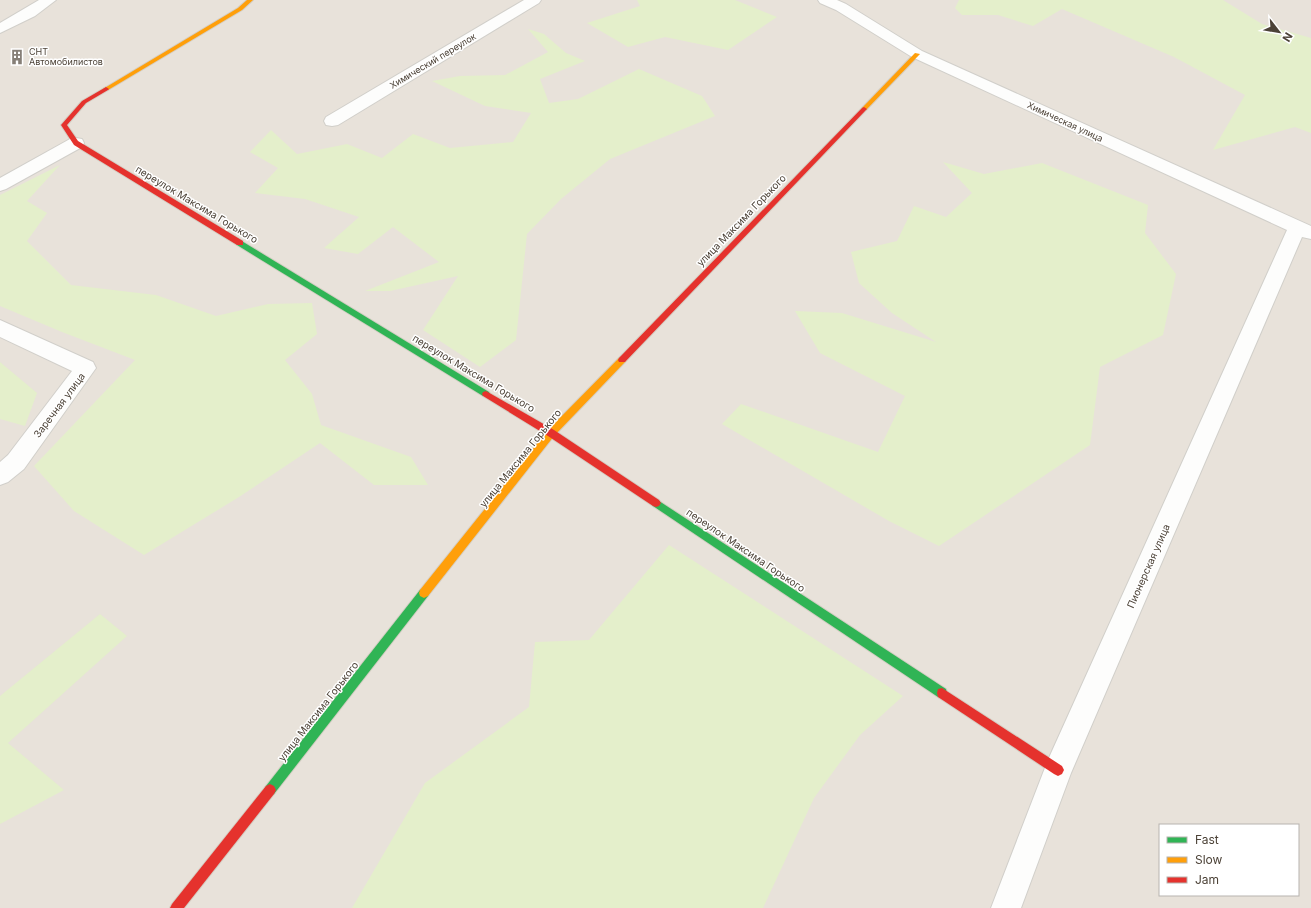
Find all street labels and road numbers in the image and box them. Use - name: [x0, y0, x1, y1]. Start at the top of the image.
- street label: Химический переулок: [388, 30, 478, 91]
- street label: Химическая улица: [1026, 99, 1105, 144]
- street label: переулок Максима Горького: [134, 163, 260, 245]
- street label: улица Максима Горького: [694, 172, 788, 268]
- street label: переулок Максима Горького: [411, 332, 537, 414]
- street label: Заречная улица: [31, 370, 87, 440]
- street label: улица Максима Горького: [477, 406, 563, 510]
- street label: переулок Максима Горького: [684, 506, 808, 594]
- street label: Пионерская улица: [1124, 522, 1172, 610]
- street label: улица Максима Горького: [275, 659, 361, 763]

